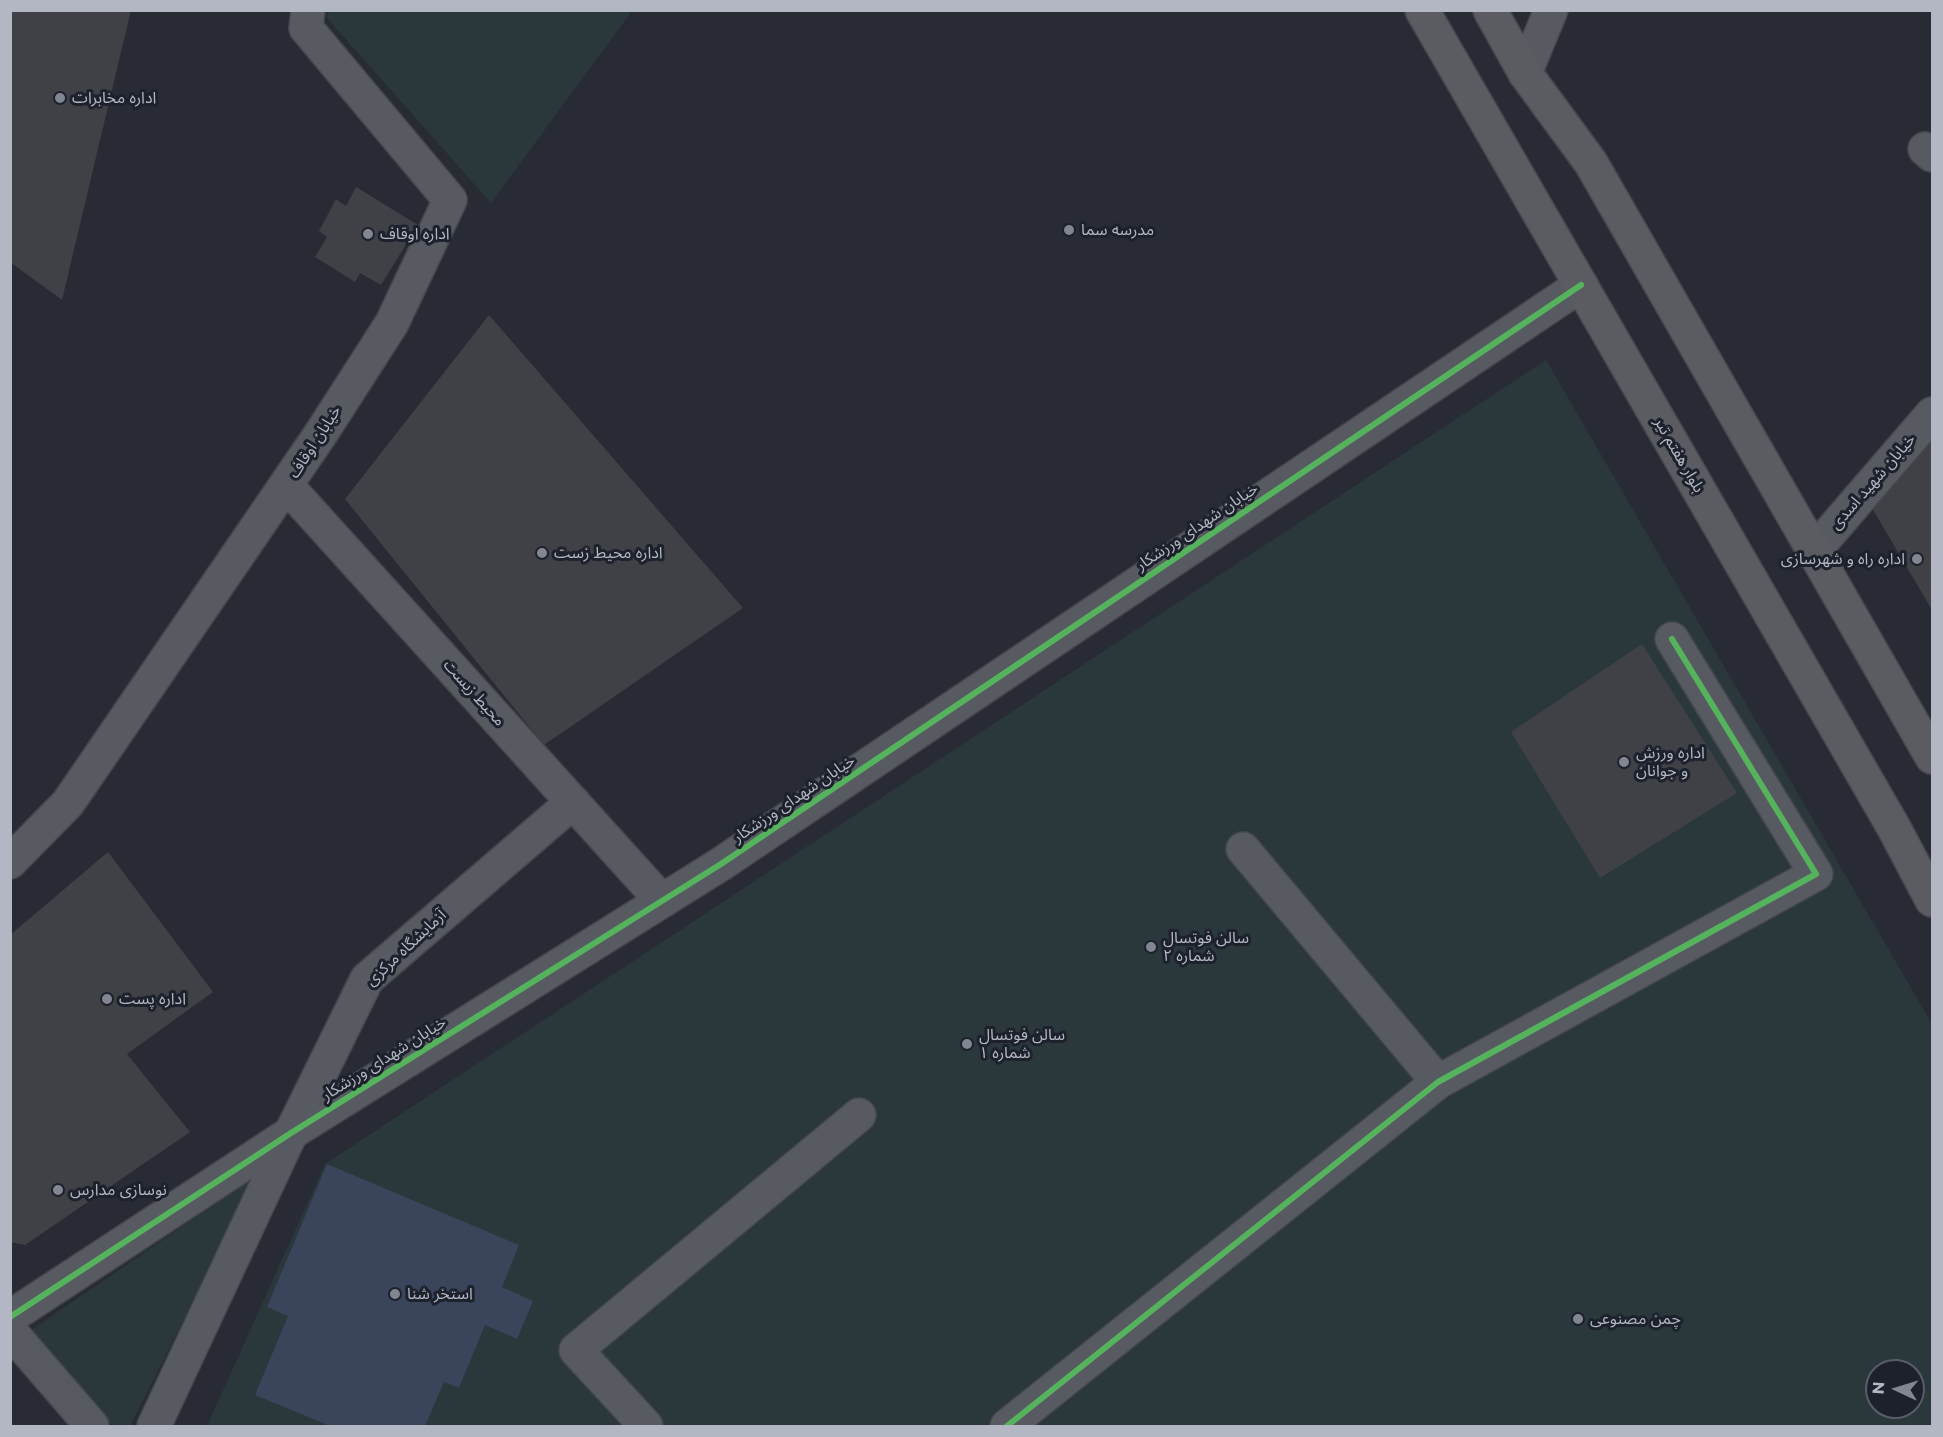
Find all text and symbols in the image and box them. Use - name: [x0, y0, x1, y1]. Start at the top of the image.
- place label: اداره مخابرات: [72, 88, 156, 108]
- marker: اداره مخابرات: [53, 91, 67, 105]
- place label: مدرسه سما: [1081, 220, 1154, 240]
- marker: مدرسه سما: [1062, 223, 1076, 237]
- place label: اداره اوقاف: [380, 224, 450, 244]
- marker: اداره اوقاف: [361, 227, 375, 241]
- street label: خیابان اوقاف: [284, 402, 346, 482]
- street label: بلوار هفتم تیر: [1650, 414, 1708, 496]
- street label: خیابان شهید اسدی: [1826, 430, 1920, 534]
- street label: خیابان شهدای ورزشکار: [1132, 479, 1262, 575]
- place label: اداره محیط زست: [554, 543, 663, 563]
- marker: اداره محیط زست: [535, 546, 549, 560]
- place label: اداره راه و شهرسازی: [1781, 549, 1905, 569]
- marker: اداره راه و شهرسازی: [1910, 552, 1924, 566]
- street label: محیط زیست: [439, 656, 509, 730]
- place label: اداره ورزش و جوانان: [1636, 743, 1705, 781]
- street label: خیابان شهدای ورزشکار: [729, 751, 859, 847]
- marker: اداره ورزش و جوانان: [1617, 755, 1631, 769]
- street label: آزمایشگاه مرکزی: [362, 906, 450, 990]
- place label: سالن فوتسال شماره ۲: [1163, 928, 1249, 966]
- marker: سالن فوتسال شماره ۲: [1144, 940, 1158, 954]
- place label: اداره پست: [119, 989, 186, 1009]
- marker: اداره پست: [100, 992, 114, 1006]
- street label: خیابان شهدای ورزشکار: [318, 1013, 450, 1105]
- place label: سالن فوتسال شماره ۱: [979, 1025, 1065, 1063]
- marker: سالن فوتسال شماره ۱: [960, 1037, 974, 1051]
- place label: نوسازی مدارس: [70, 1180, 167, 1200]
- marker: نوسازی مدارس: [51, 1183, 65, 1197]
- place label: استخر شنا: [407, 1284, 473, 1304]
- marker: استخر شنا: [388, 1287, 402, 1301]
- place label: چمن مصنوعی: [1590, 1309, 1681, 1329]
- marker: چمن مصنوعی: [1571, 1312, 1585, 1326]
- north arrow: [1865, 1359, 1925, 1419]
- text: N: [1869, 1381, 1888, 1395]

